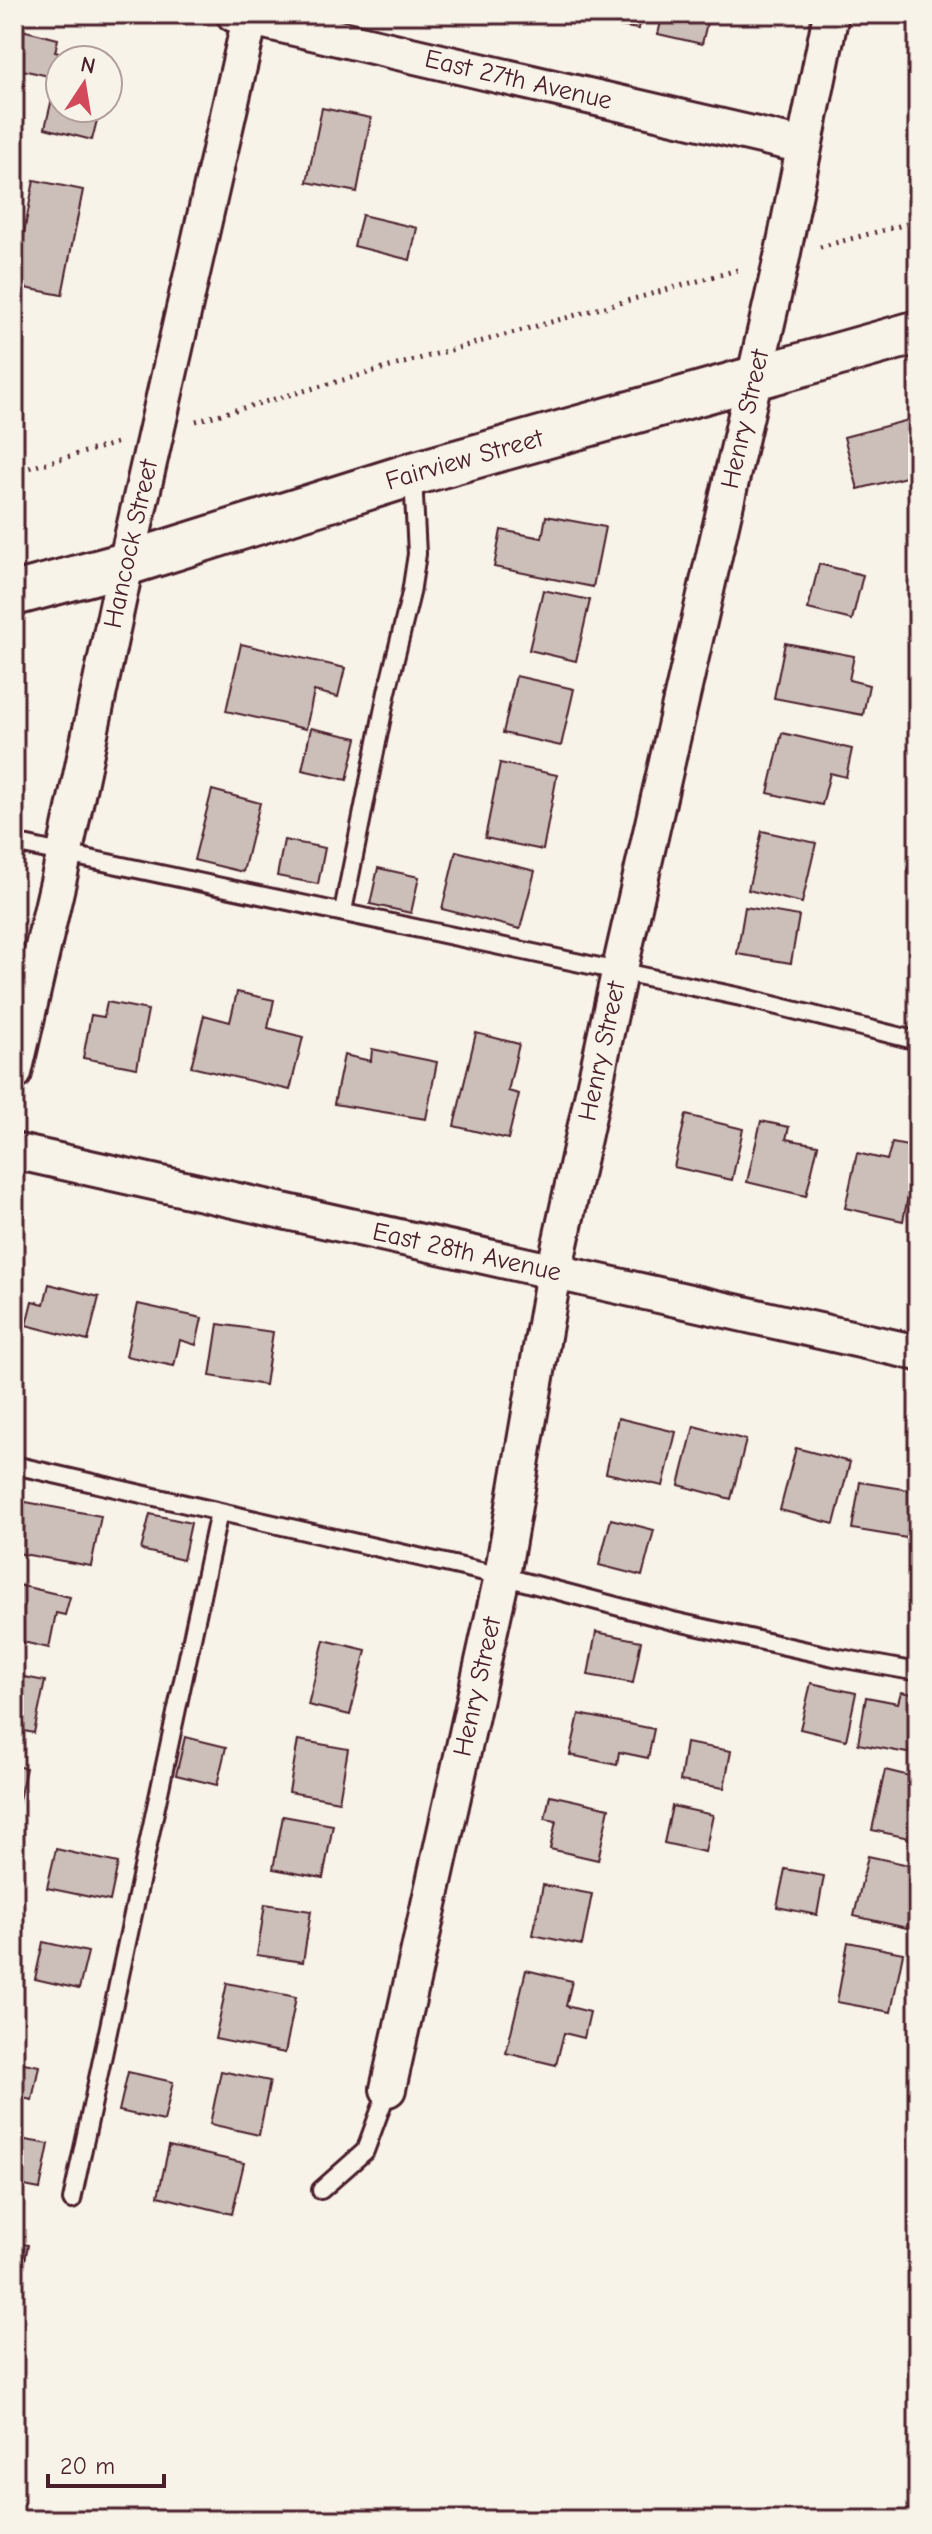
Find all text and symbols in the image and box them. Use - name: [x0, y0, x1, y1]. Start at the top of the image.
- north arrow: [44, 44, 124, 124]
- street label: East 27th Avenue: [422, 44, 615, 116]
- text: N: [78, 51, 98, 80]
- street label: Henry Street: [715, 345, 776, 492]
- street label: Fairview Street: [382, 423, 548, 497]
- street label: Hancock Street: [98, 455, 165, 631]
- street label: Henry Street: [572, 977, 632, 1124]
- street label: East 28th Avenue: [370, 1217, 564, 1288]
- street label: Henry Street: [447, 1613, 508, 1759]
- scale bar: [48, 2438, 164, 2488]
- text: 20 m: [60, 2452, 115, 2480]

